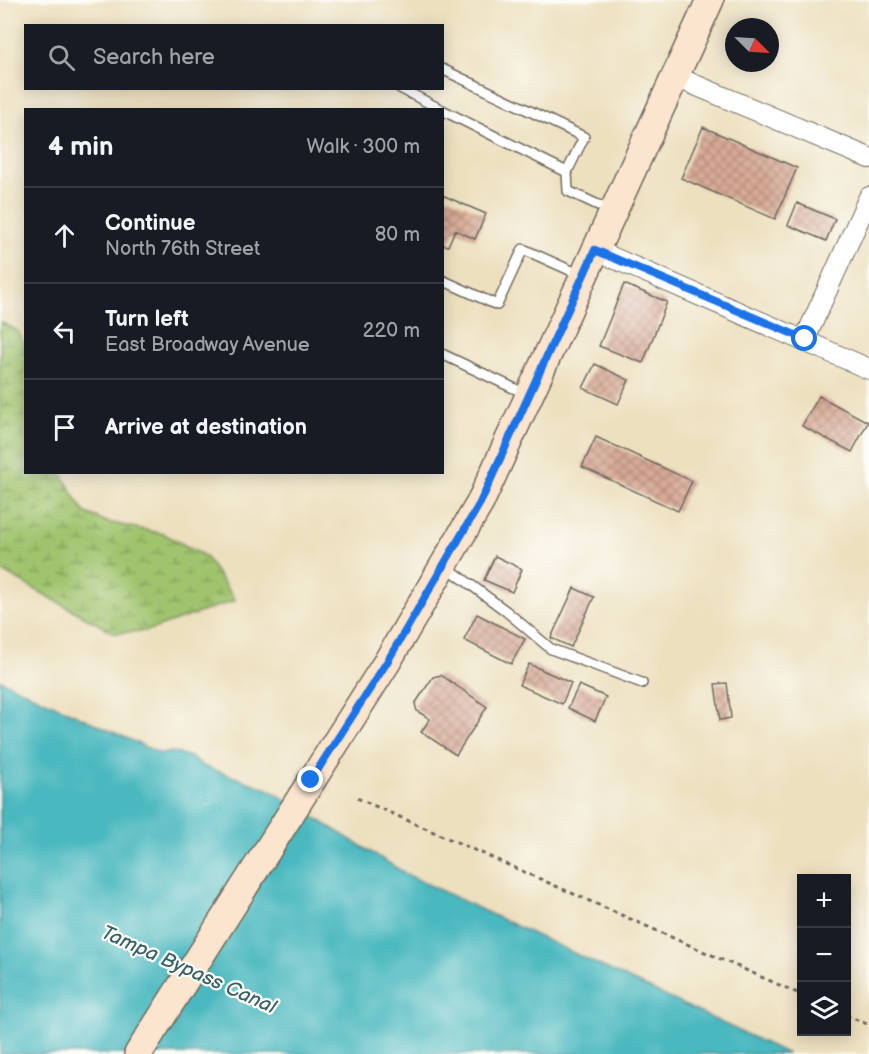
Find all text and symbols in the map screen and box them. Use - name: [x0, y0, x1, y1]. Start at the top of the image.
- north arrow: [725, 18, 779, 72]
- search box: [24, 24, 444, 90]
- icon: search: [45, 41, 78, 74]
- text: Search here: [93, 44, 215, 71]
- text: 4 min: [48, 132, 113, 163]
- text: Walk · 300 m: [307, 135, 420, 159]
- text: Continue: [105, 210, 195, 237]
- icon: ahead: [48, 219, 81, 252]
- text: 80 m: [375, 223, 420, 247]
- text: North 76th Street: [105, 237, 260, 261]
- text: Turn left: [105, 306, 189, 333]
- icon: left: [48, 315, 81, 348]
- text: 220 m: [363, 319, 420, 343]
- route start: [791, 325, 817, 351]
- text: East Broadway Avenue: [105, 333, 310, 357]
- icon: arrive: [48, 411, 81, 444]
- text: Arrive at destination: [105, 414, 307, 441]
- route end: [297, 766, 323, 792]
- map controls: [797, 874, 851, 1036]
- button: +: [797, 874, 851, 928]
- water label: Tampa Bypass Canal: [98, 921, 281, 1020]
- button: −: [797, 928, 851, 982]
- button: layers: [797, 982, 851, 1036]

